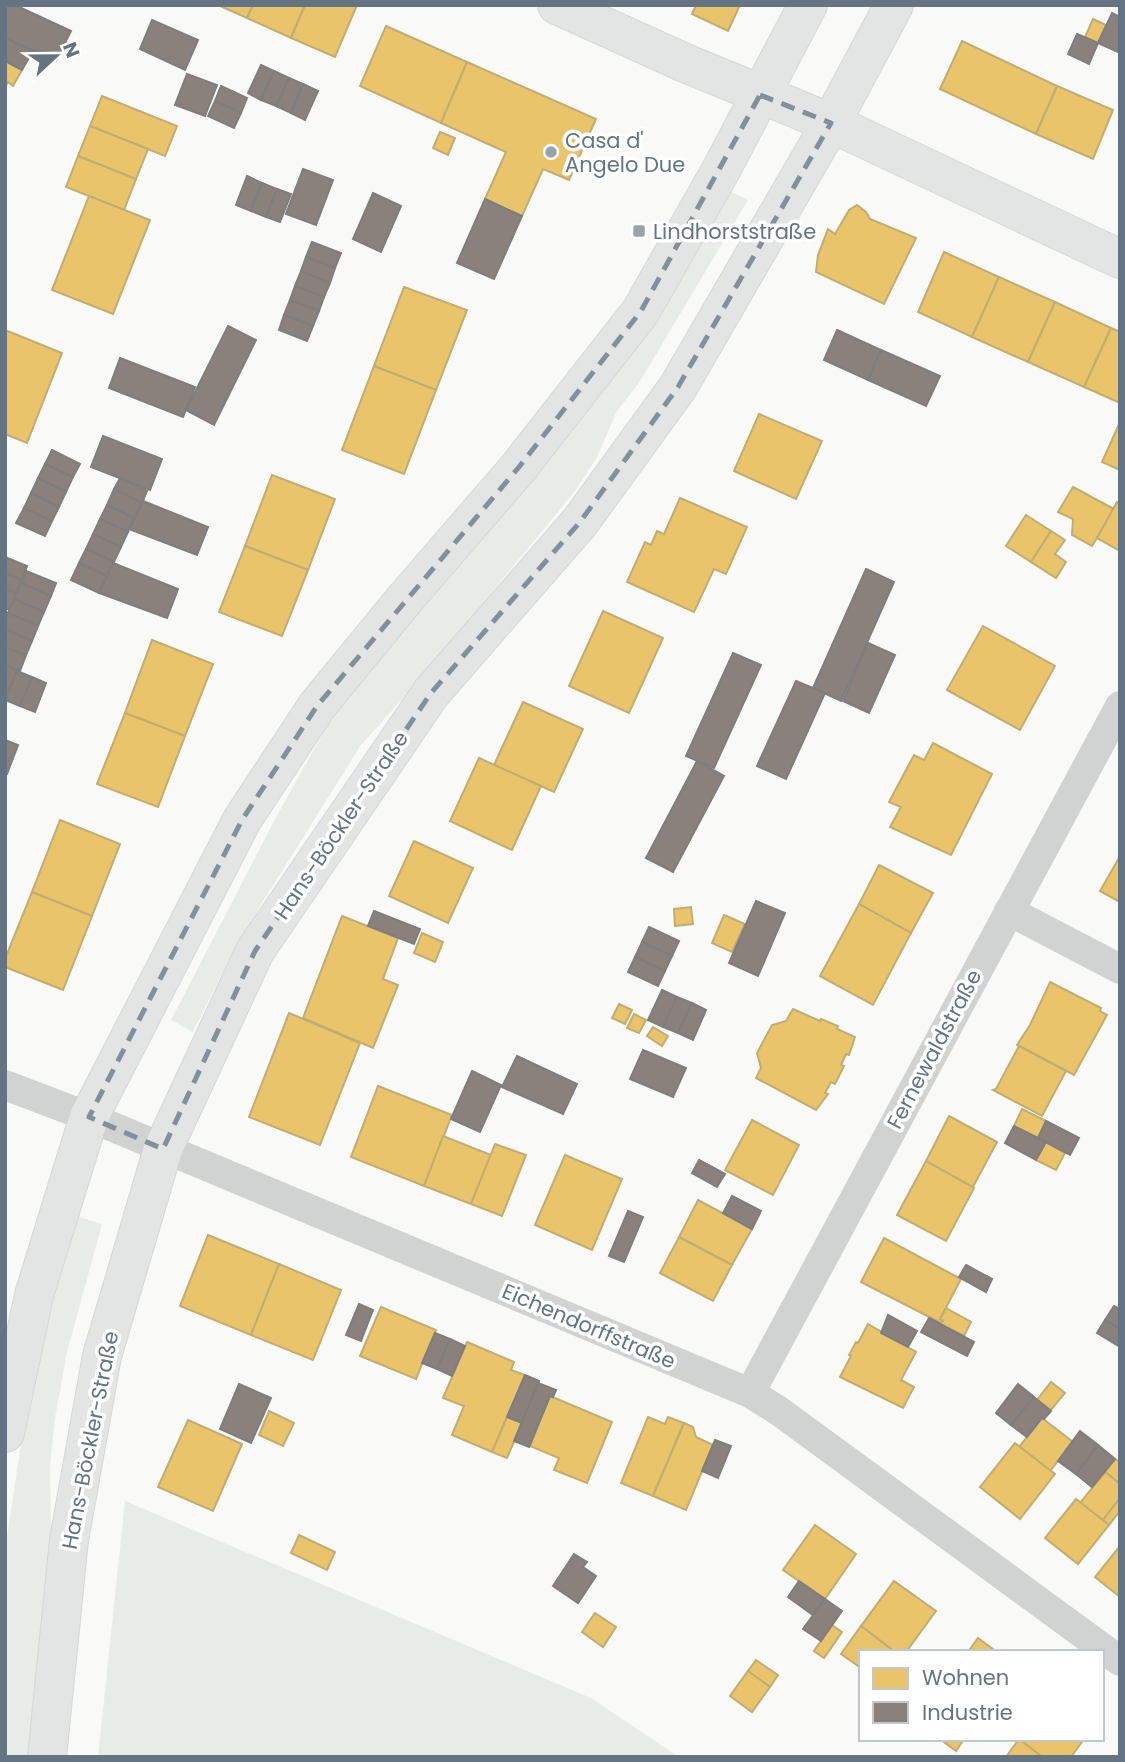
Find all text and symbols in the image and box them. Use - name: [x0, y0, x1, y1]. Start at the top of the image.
- north arrow: [21, 21, 91, 91]
- text: N: [56, 38, 86, 62]
- place label: Casa d' Angelo Due: [565, 126, 685, 179]
- marker: Casa d' Angelo Due: [543, 144, 559, 160]
- place label: Lindhorststraße: [653, 217, 816, 246]
- marker: Lindhorststraße: [631, 223, 647, 239]
- street label: Hans-Böckler-Straße: [267, 725, 415, 925]
- street label: Fernewaldstraße: [880, 964, 988, 1134]
- street label: Eichendorffstraße: [498, 1276, 680, 1376]
- street label: Hans-Böckler-Straße: [55, 1329, 125, 1551]
- legend: [859, 1650, 1104, 1741]
- text: Wohnen: [922, 1663, 1009, 1692]
- text: Industrie: [922, 1698, 1013, 1727]

